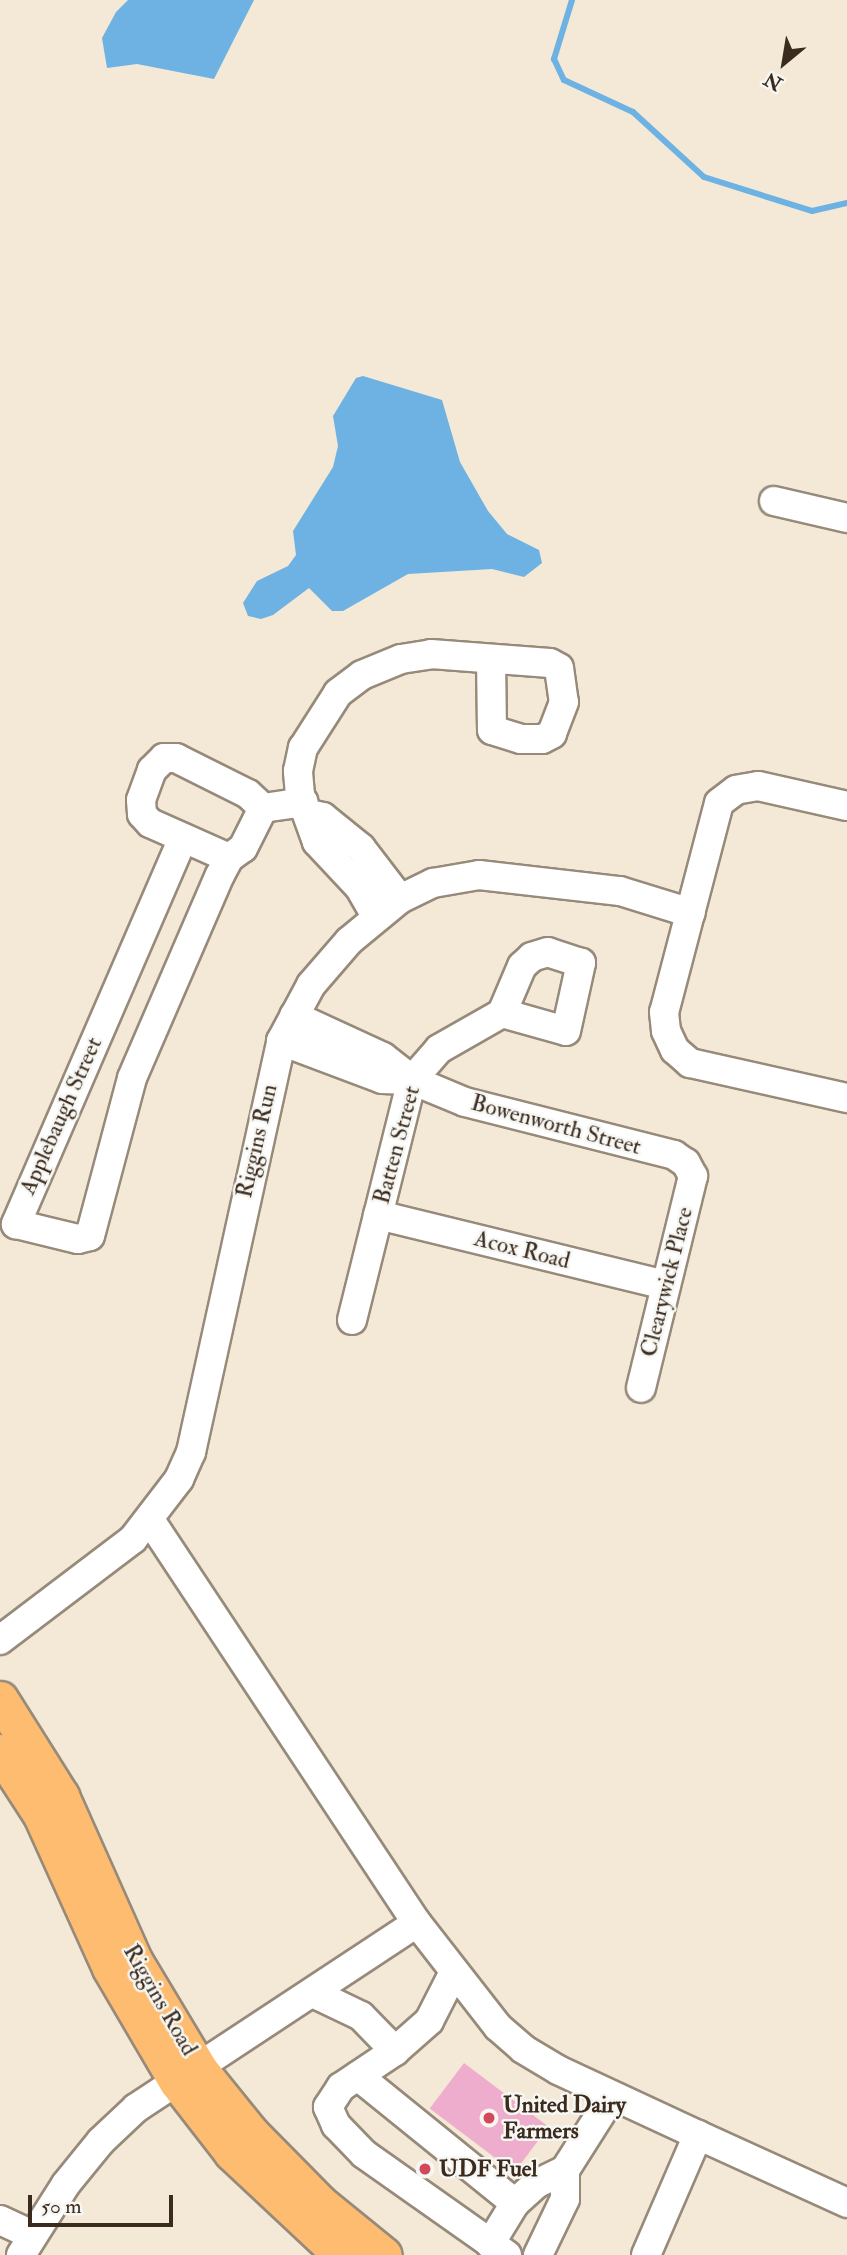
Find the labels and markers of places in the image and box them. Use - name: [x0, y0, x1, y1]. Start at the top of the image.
- place label: United Dairy Farmers: [503, 2091, 626, 2145]
- marker: United Dairy Farmers: [481, 2110, 497, 2126]
- place label: UDF Fuel: [439, 2155, 537, 2183]
- marker: UDF Fuel: [417, 2161, 433, 2177]

